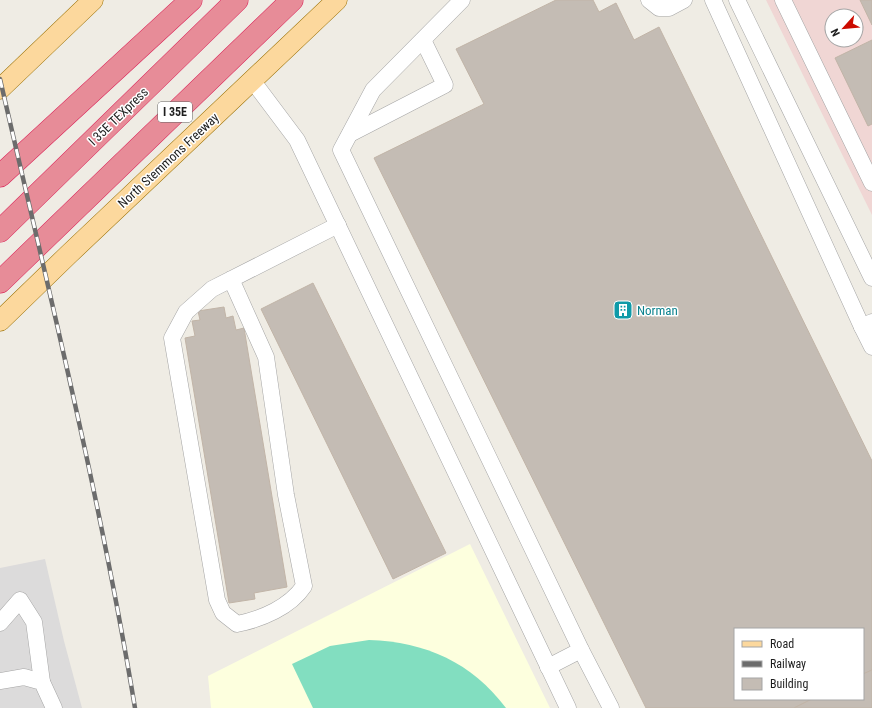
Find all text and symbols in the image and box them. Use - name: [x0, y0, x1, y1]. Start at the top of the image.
- north arrow: [824, 8, 864, 48]
- text: N: [828, 26, 843, 38]
- street label: I 35E TEXpress: [85, 84, 151, 148]
- road number: I 35E: [158, 102, 192, 122]
- street label: North Stemmons Freeway: [115, 109, 222, 211]
- building icon: Norman: [612, 299, 634, 321]
- place label: Norman: [637, 303, 678, 318]
- legend: [734, 628, 864, 700]
- text: Road: [770, 637, 794, 651]
- text: Railway: [770, 657, 806, 671]
- text: Building: [770, 677, 808, 691]

